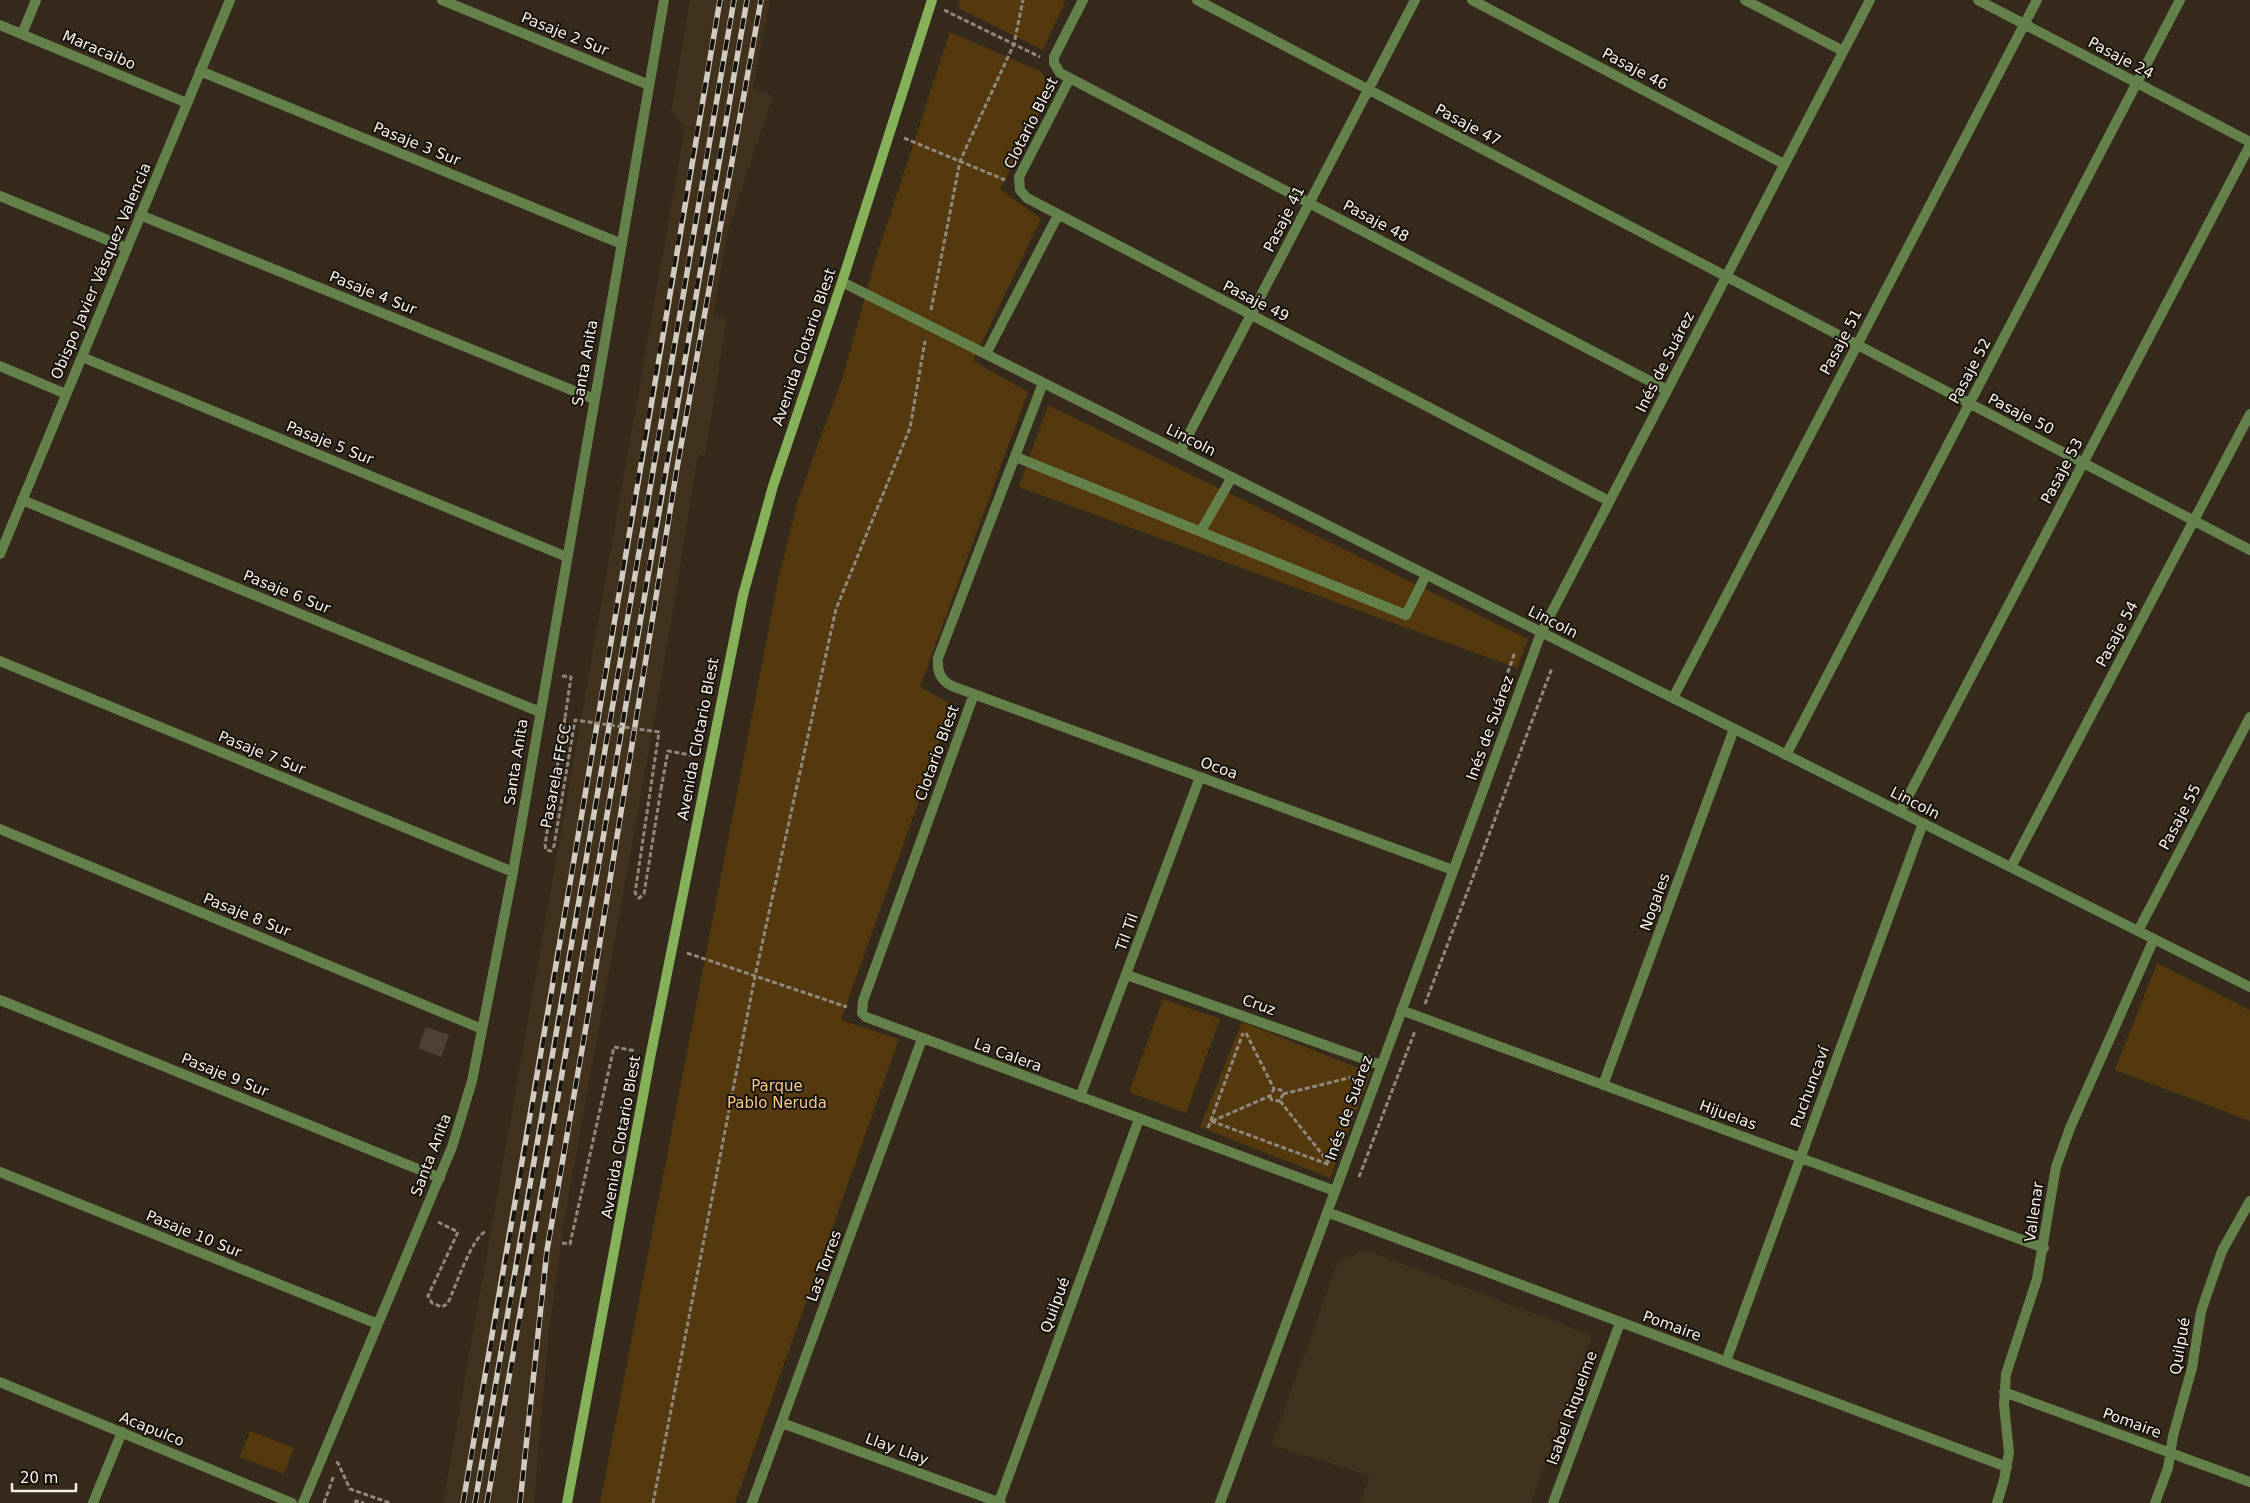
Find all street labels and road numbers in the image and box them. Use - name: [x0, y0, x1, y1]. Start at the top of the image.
- street label: Pasaje 2 Sur: [519, 8, 612, 60]
- street label: Maracaibo: [60, 27, 138, 73]
- street label: Pasaje 24: [2085, 33, 2157, 83]
- street label: Pasaje 46: [1599, 44, 1671, 94]
- street label: Clotario Blest: [1000, 74, 1062, 172]
- street label: Pasaje 47: [1432, 100, 1504, 150]
- street label: Pasaje 3 Sur: [371, 118, 464, 170]
- street label: Obispo Javier Vásquez Valencia: [47, 160, 155, 382]
- street label: Pasaje 41: [1260, 183, 1308, 255]
- street label: Pasaje 48: [1340, 196, 1412, 246]
- street label: Avenida Clotario Blest: [769, 266, 839, 428]
- street label: Pasaje 4 Sur: [327, 267, 420, 319]
- street label: Pasaje 49: [1220, 277, 1292, 325]
- street label: Pasaje 51: [1816, 306, 1866, 378]
- street label: Inés de Suárez: [1632, 309, 1698, 415]
- street label: Santa Anita: [569, 319, 601, 407]
- street label: Pasaje 52: [1945, 335, 1995, 407]
- street label: Pasaje 50: [1985, 390, 2057, 438]
- street label: Pasaje 5 Sur: [284, 417, 377, 469]
- street label: Lincoln: [1163, 420, 1219, 460]
- street label: Pasaje 53: [2037, 435, 2087, 507]
- street label: Pasaje 6 Sur: [241, 566, 334, 618]
- street label: Pasaje 54: [2092, 598, 2142, 670]
- street label: Lincoln: [1525, 602, 1581, 642]
- street label: Avenida Clotario Blest: [673, 656, 723, 822]
- street label: Inés de Suárez: [1463, 673, 1517, 783]
- street label: Clotario Blest: [911, 703, 963, 803]
- street label: Santa Anita: [500, 718, 532, 806]
- street label: Pasarela FFCC: [537, 722, 575, 830]
- street label: Pasaje 7 Sur: [216, 727, 309, 779]
- street label: Ocoa: [1198, 753, 1240, 783]
- street label: Pasaje 55: [2155, 781, 2205, 853]
- street label: Lincoln: [1887, 783, 1943, 823]
- street label: Nogales: [1636, 870, 1674, 933]
- street label: Pasaje 8 Sur: [201, 889, 294, 941]
- street label: Til Til: [1112, 911, 1142, 954]
- street label: Cruz: [1240, 991, 1278, 1019]
- street label: La Calera: [972, 1034, 1044, 1076]
- street label: Puchuncaví: [1787, 1043, 1833, 1130]
- street label: Pasaje 9 Sur: [179, 1049, 272, 1101]
- street label: Inés de Suárez: [1322, 1053, 1376, 1163]
- street label: Avenida Clotario Blest: [598, 1054, 644, 1220]
- street label: Hijuelas: [1697, 1096, 1759, 1134]
- street label: Santa Anita: [407, 1111, 455, 1199]
- street label: Vallenar: [2021, 1180, 2047, 1243]
- street label: Pasaje 10 Sur: [143, 1207, 245, 1262]
- street label: Las Torres: [803, 1228, 845, 1304]
- street label: Quilpué: [1037, 1275, 1073, 1335]
- street label: Pomaire: [1640, 1307, 1704, 1345]
- street label: Quilpué: [2166, 1316, 2194, 1376]
- street label: Isabel Riquelme: [1543, 1349, 1601, 1467]
- street label: Pomaire: [2100, 1404, 2164, 1442]
- street label: Acapulco: [117, 1408, 187, 1450]
- street label: Llay Llay: [863, 1429, 931, 1469]

